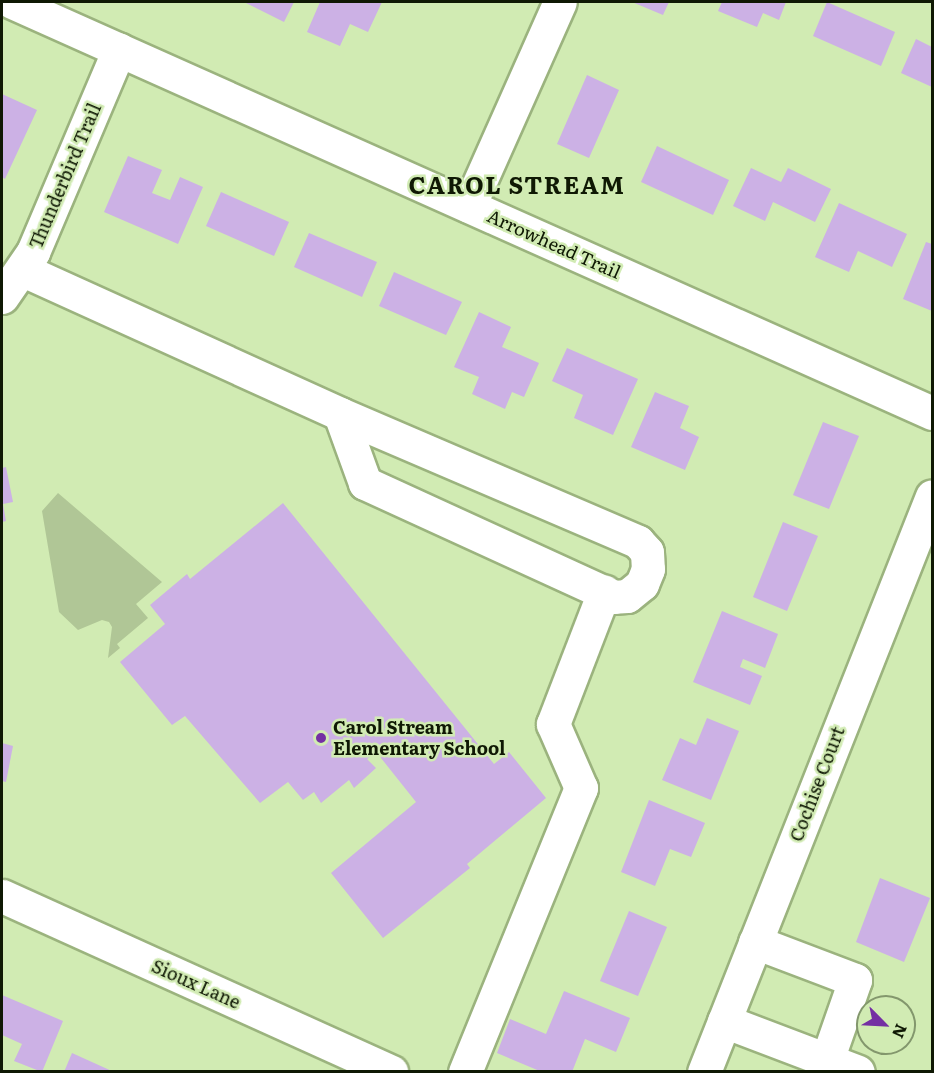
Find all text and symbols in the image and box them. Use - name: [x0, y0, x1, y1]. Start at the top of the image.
- street label: Thunderbird Trail: [25, 100, 105, 252]
- district label: CAROL STREAM: [409, 170, 625, 198]
- street label: Arrowhead Trail: [484, 205, 624, 283]
- place label: Carol Stream Elementary School: [333, 717, 505, 760]
- street label: Cochise Court: [785, 724, 849, 844]
- marker: Carol Stream Elementary School: [314, 731, 328, 745]
- street label: Sioux Lane: [148, 955, 244, 1013]
- north arrow: [856, 995, 916, 1055]
- text: N: [887, 1020, 914, 1043]

